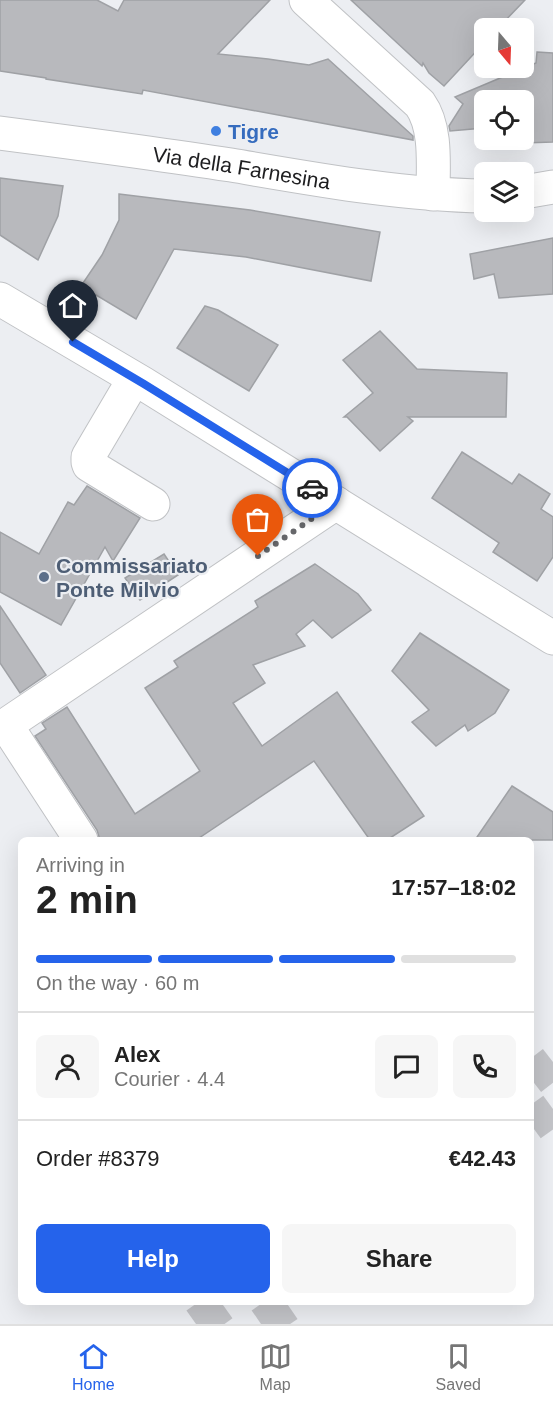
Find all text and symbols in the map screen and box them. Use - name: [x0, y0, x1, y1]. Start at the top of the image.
- north arrow: [474, 18, 534, 78]
- map controls: [474, 18, 534, 222]
- button: locate: [474, 90, 534, 150]
- place label: Tigre: [228, 120, 279, 143]
- marker: Tigre: [209, 124, 223, 138]
- street label: Via della Farnesina: [151, 142, 332, 193]
- button: layers: [474, 162, 534, 222]
- pin: [47, 280, 98, 342]
- icon: home: [56, 289, 89, 322]
- courier: [282, 458, 342, 518]
- icon: car: [296, 472, 329, 505]
- pin: [232, 494, 283, 556]
- icon: bag: [241, 503, 274, 536]
- place label: Commissariato Ponte Milvio: [56, 554, 208, 601]
- marker: Commissariato Ponte Milvio: [37, 570, 51, 584]
- text: Arriving in: [36, 854, 125, 876]
- text: 17:57–18:02: [391, 875, 516, 900]
- text: 2 min: [36, 878, 138, 921]
- text: On the way · 60 m: [36, 972, 199, 994]
- button: person: [36, 1035, 99, 1098]
- button: chat: [375, 1035, 438, 1098]
- button: phone: [453, 1035, 516, 1098]
- text: Alex: [114, 1042, 160, 1067]
- text: Courier · 4.4: [114, 1068, 225, 1090]
- text: Order #8379: [36, 1146, 160, 1171]
- text: €42.43: [449, 1146, 516, 1171]
- button: Help: [36, 1224, 270, 1293]
- button: Share: [282, 1224, 516, 1293]
- tab: Home: [72, 1340, 115, 1394]
- tab: Map: [259, 1340, 292, 1394]
- tab: Saved: [436, 1340, 481, 1394]

